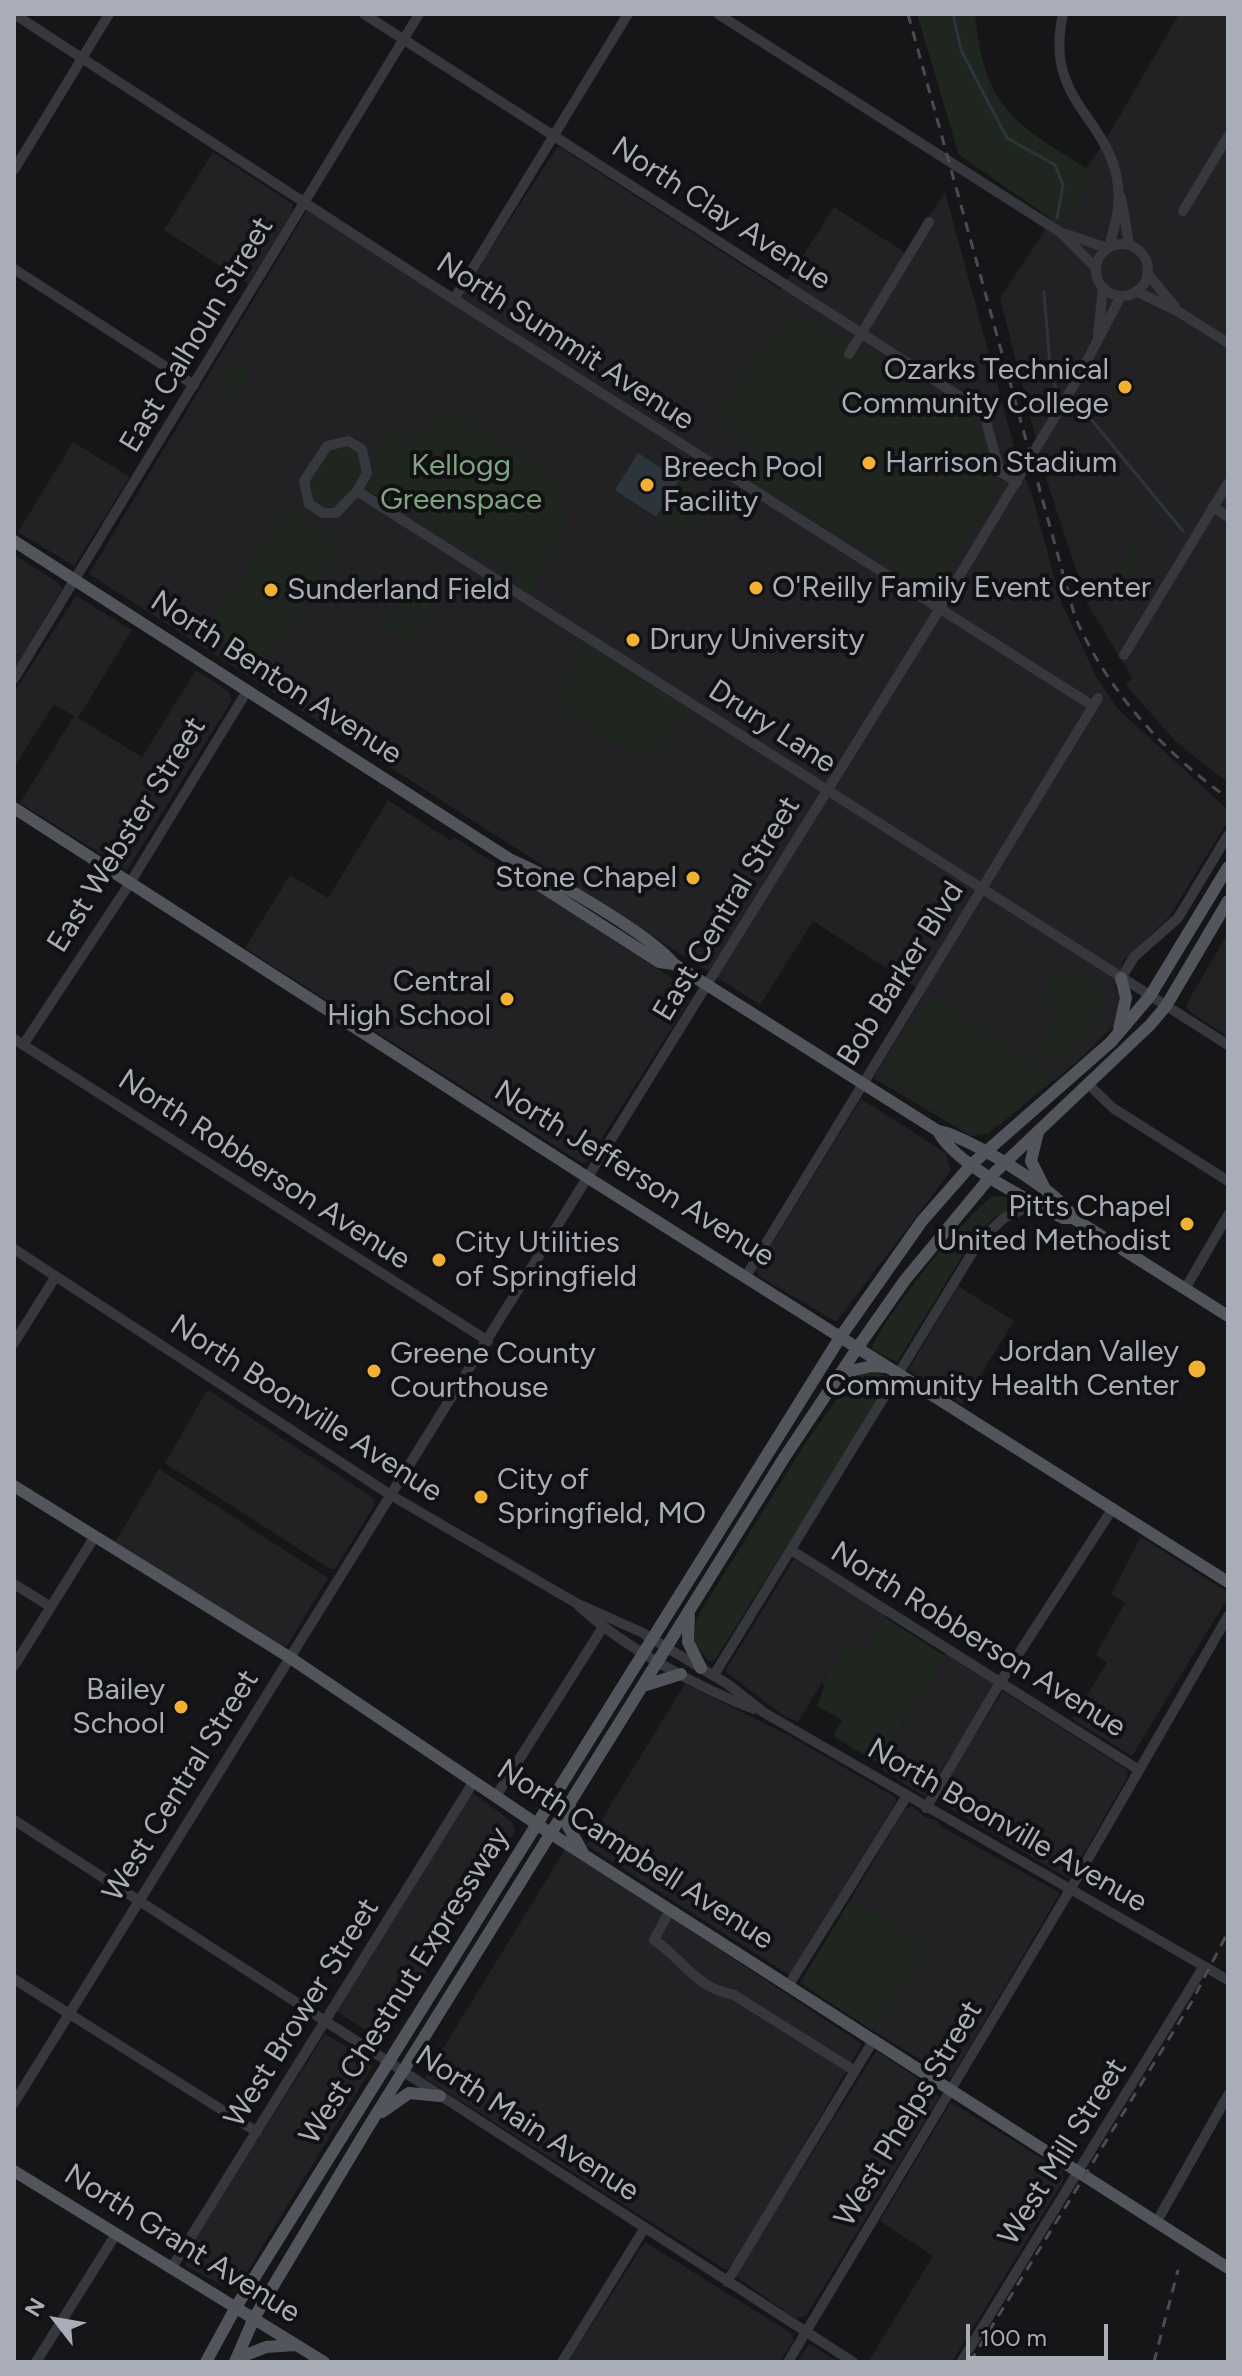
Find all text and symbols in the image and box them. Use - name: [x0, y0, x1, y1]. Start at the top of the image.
- street label: North Clay Avenue: [605, 130, 837, 298]
- street label: East Calhoun Street: [112, 211, 282, 459]
- street label: North Summit Avenue: [430, 245, 700, 439]
- place label: Ozarks Technical Community College: [841, 352, 1109, 422]
- marker: Ozarks Technical Community College: [1116, 378, 1134, 396]
- place label: Harrison Stadium: [885, 445, 1117, 481]
- park label: Kellogg Greenspace: [380, 448, 542, 518]
- place label: Breech Pool Facility: [663, 450, 823, 520]
- marker: Harrison Stadium: [860, 454, 878, 472]
- marker: Breech Pool Facility: [638, 476, 656, 494]
- place label: O'Reilly Family Event Center: [772, 570, 1151, 606]
- place label: Sunderland Field: [287, 572, 510, 608]
- marker: O'Reilly Family Event Center: [747, 579, 765, 597]
- marker: Sunderland Field: [262, 581, 280, 599]
- street label: North Benton Avenue: [144, 583, 408, 773]
- place label: Drury University: [649, 622, 865, 658]
- marker: Drury University: [624, 631, 642, 649]
- street label: Drury Lane: [701, 672, 843, 782]
- street label: East Webster Street: [40, 711, 214, 959]
- street label: East Central Street: [646, 790, 808, 1028]
- place label: Stone Chapel: [495, 860, 677, 896]
- marker: Stone Chapel: [684, 869, 702, 887]
- street label: Bob Barker Blvd: [830, 875, 972, 1073]
- place label: Central High School: [327, 964, 491, 1034]
- marker: Central High School: [498, 990, 516, 1008]
- street label: North Robberson Avenue: [111, 1062, 417, 1278]
- street label: North Jefferson Avenue: [487, 1073, 781, 1275]
- place label: Pitts Chapel United Methodist: [936, 1189, 1171, 1260]
- marker: Pitts Chapel United Methodist: [1178, 1215, 1196, 1233]
- place label: City Utilities of Springfield: [455, 1225, 637, 1296]
- marker: City Utilities of Springfield: [430, 1251, 448, 1269]
- street label: North Boonville Avenue: [163, 1308, 449, 1510]
- place label: Jordan Valley Community Health Center: [825, 1334, 1179, 1404]
- place label: Greene County Courthouse: [390, 1336, 596, 1406]
- marker: Jordan Valley Community Health Center: [1186, 1358, 1208, 1380]
- marker: Greene County Courthouse: [365, 1362, 383, 1380]
- place label: City of Springfield, MO: [497, 1462, 706, 1532]
- marker: City of Springfield, MO: [472, 1488, 490, 1506]
- street label: North Robberson Avenue: [824, 1534, 1132, 1746]
- street label: West Central Street: [95, 1664, 267, 1908]
- place label: Bailey School: [72, 1672, 165, 1742]
- marker: Bailey School: [172, 1698, 190, 1716]
- street label: North Boonville Avenue: [861, 1731, 1153, 1921]
- street label: North Campbell Avenue: [490, 1752, 780, 1958]
- street label: West Chestnut Expressway: [292, 1821, 518, 2151]
- street label: West Brower Street: [217, 1892, 387, 2134]
- street label: West Phelps Street: [827, 1995, 991, 2233]
- street label: North Main Avenue: [408, 2038, 646, 2210]
- street label: West Mill Street: [991, 2052, 1135, 2252]
- street label: North Grant Avenue: [57, 2157, 307, 2331]
- north arrow: [16, 2280, 96, 2360]
- text: N: [19, 2293, 51, 2322]
- scale bar: [970, 2308, 1112, 2358]
- text: 100 m: [980, 2323, 1047, 2352]

